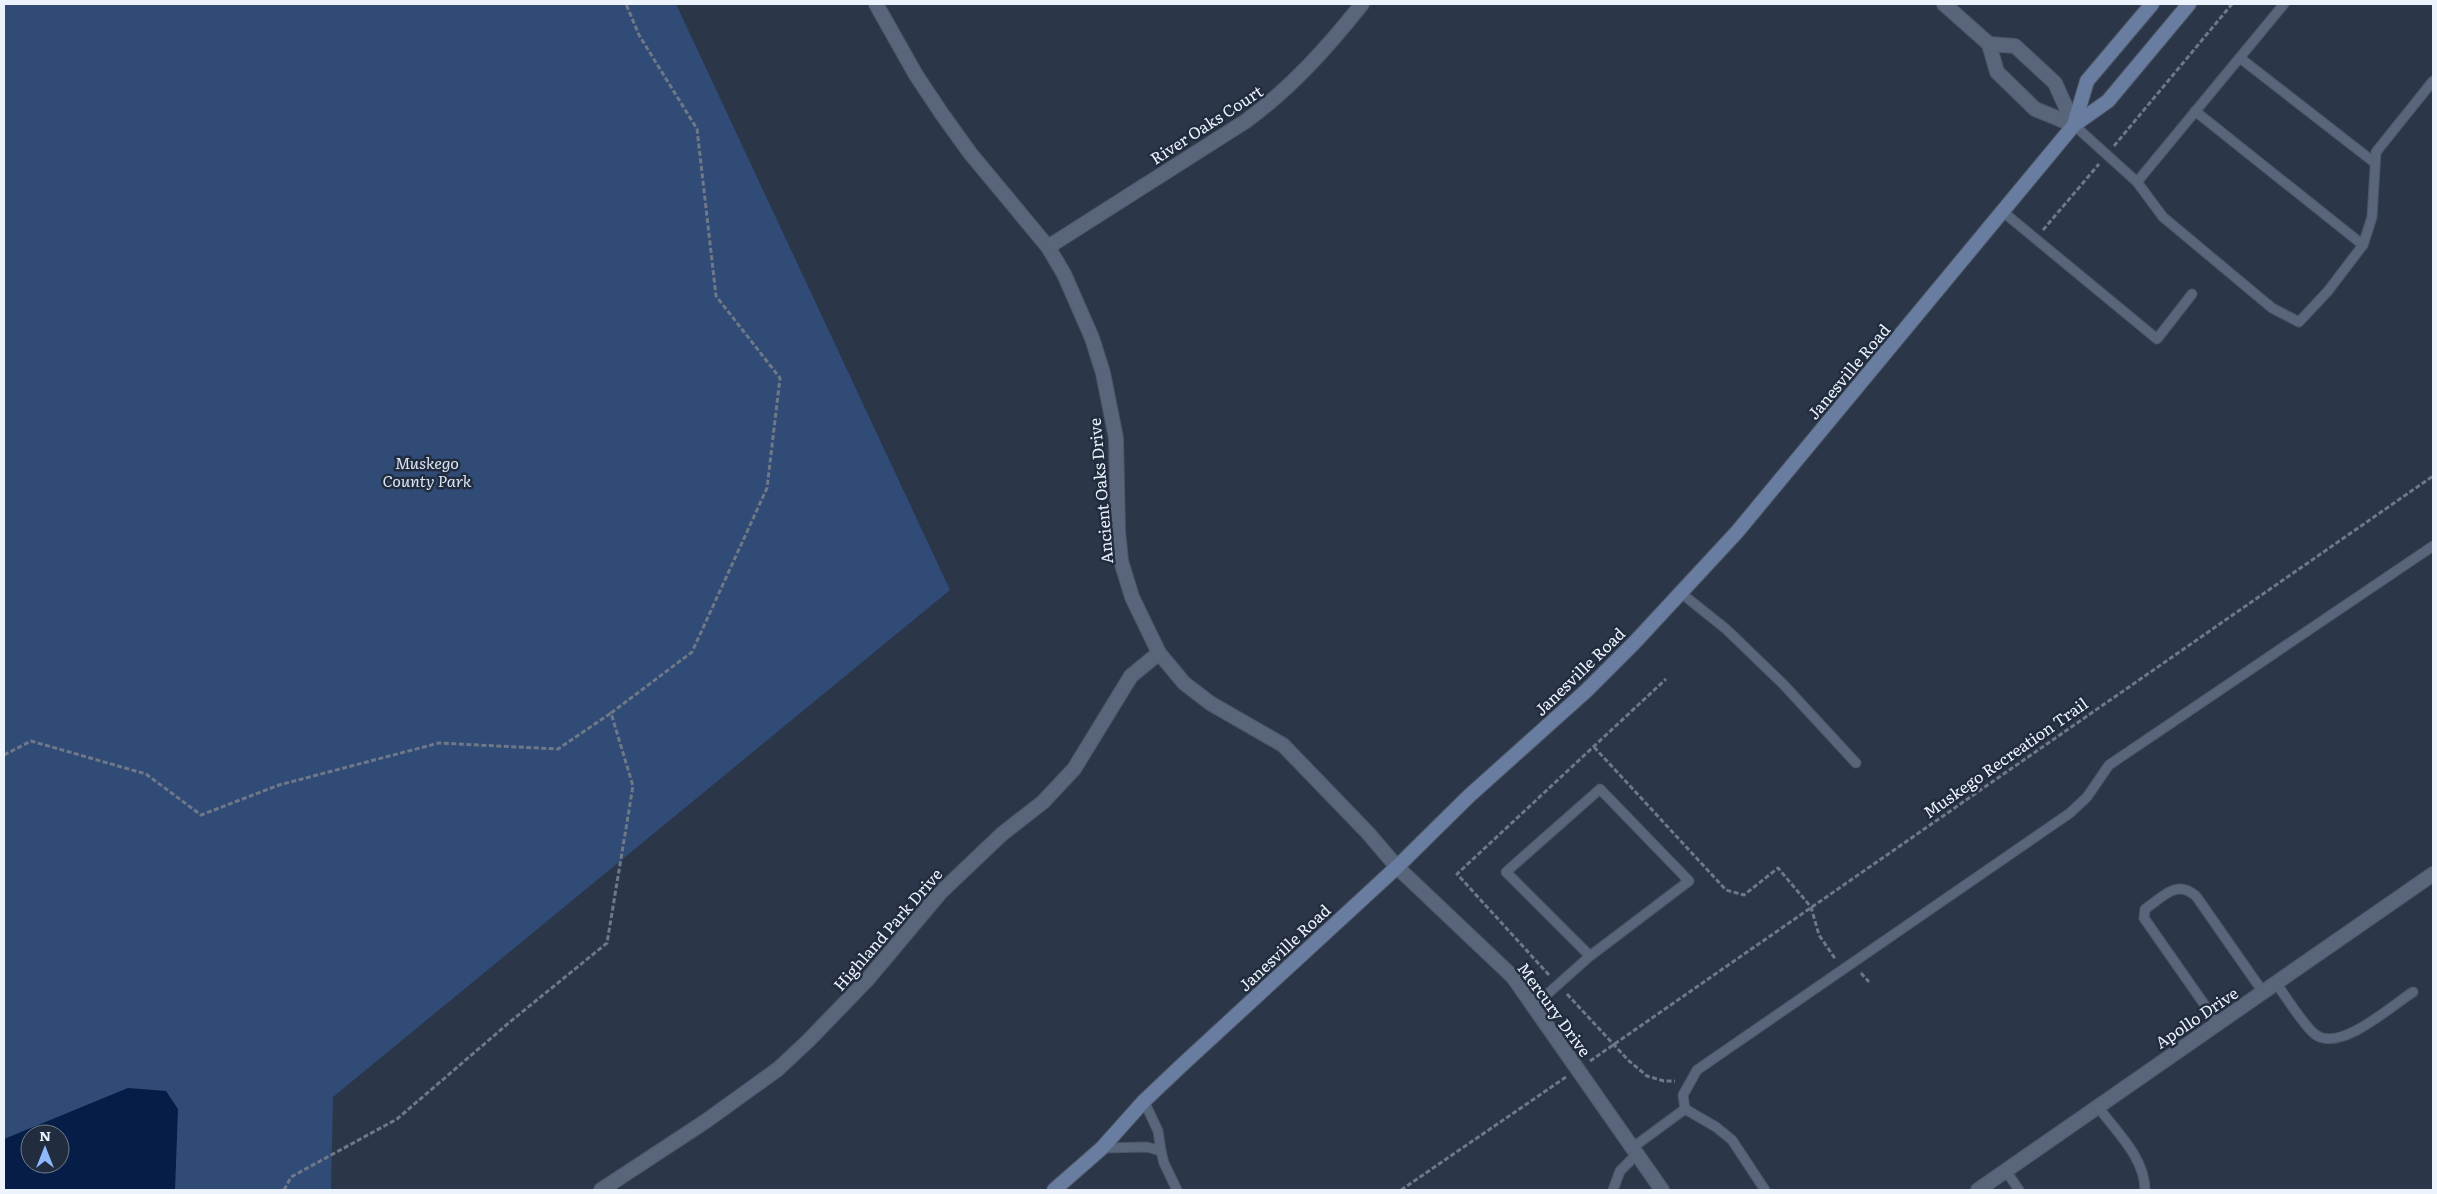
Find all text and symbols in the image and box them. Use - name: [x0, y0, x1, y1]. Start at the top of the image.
- street label: River Oaks Court: [1145, 78, 1268, 169]
- street label: Janesville Road: [1801, 318, 1895, 424]
- street label: Ancient Oaks Drive: [1082, 417, 1118, 565]
- park label: Muskego County Park: [382, 450, 472, 492]
- street label: Janesville Road: [1528, 621, 1630, 721]
- street label: Muskego Recreation Trail: [1918, 691, 2092, 823]
- street label: Highland Park Drive: [827, 862, 947, 996]
- street label: Janesville Road: [1233, 898, 1335, 996]
- street label: Mercury Drive: [1513, 957, 1597, 1061]
- street label: Apollo Drive: [2150, 980, 2242, 1054]
- north arrow: [20, 1124, 70, 1174]
- text: N: [39, 1125, 51, 1145]

